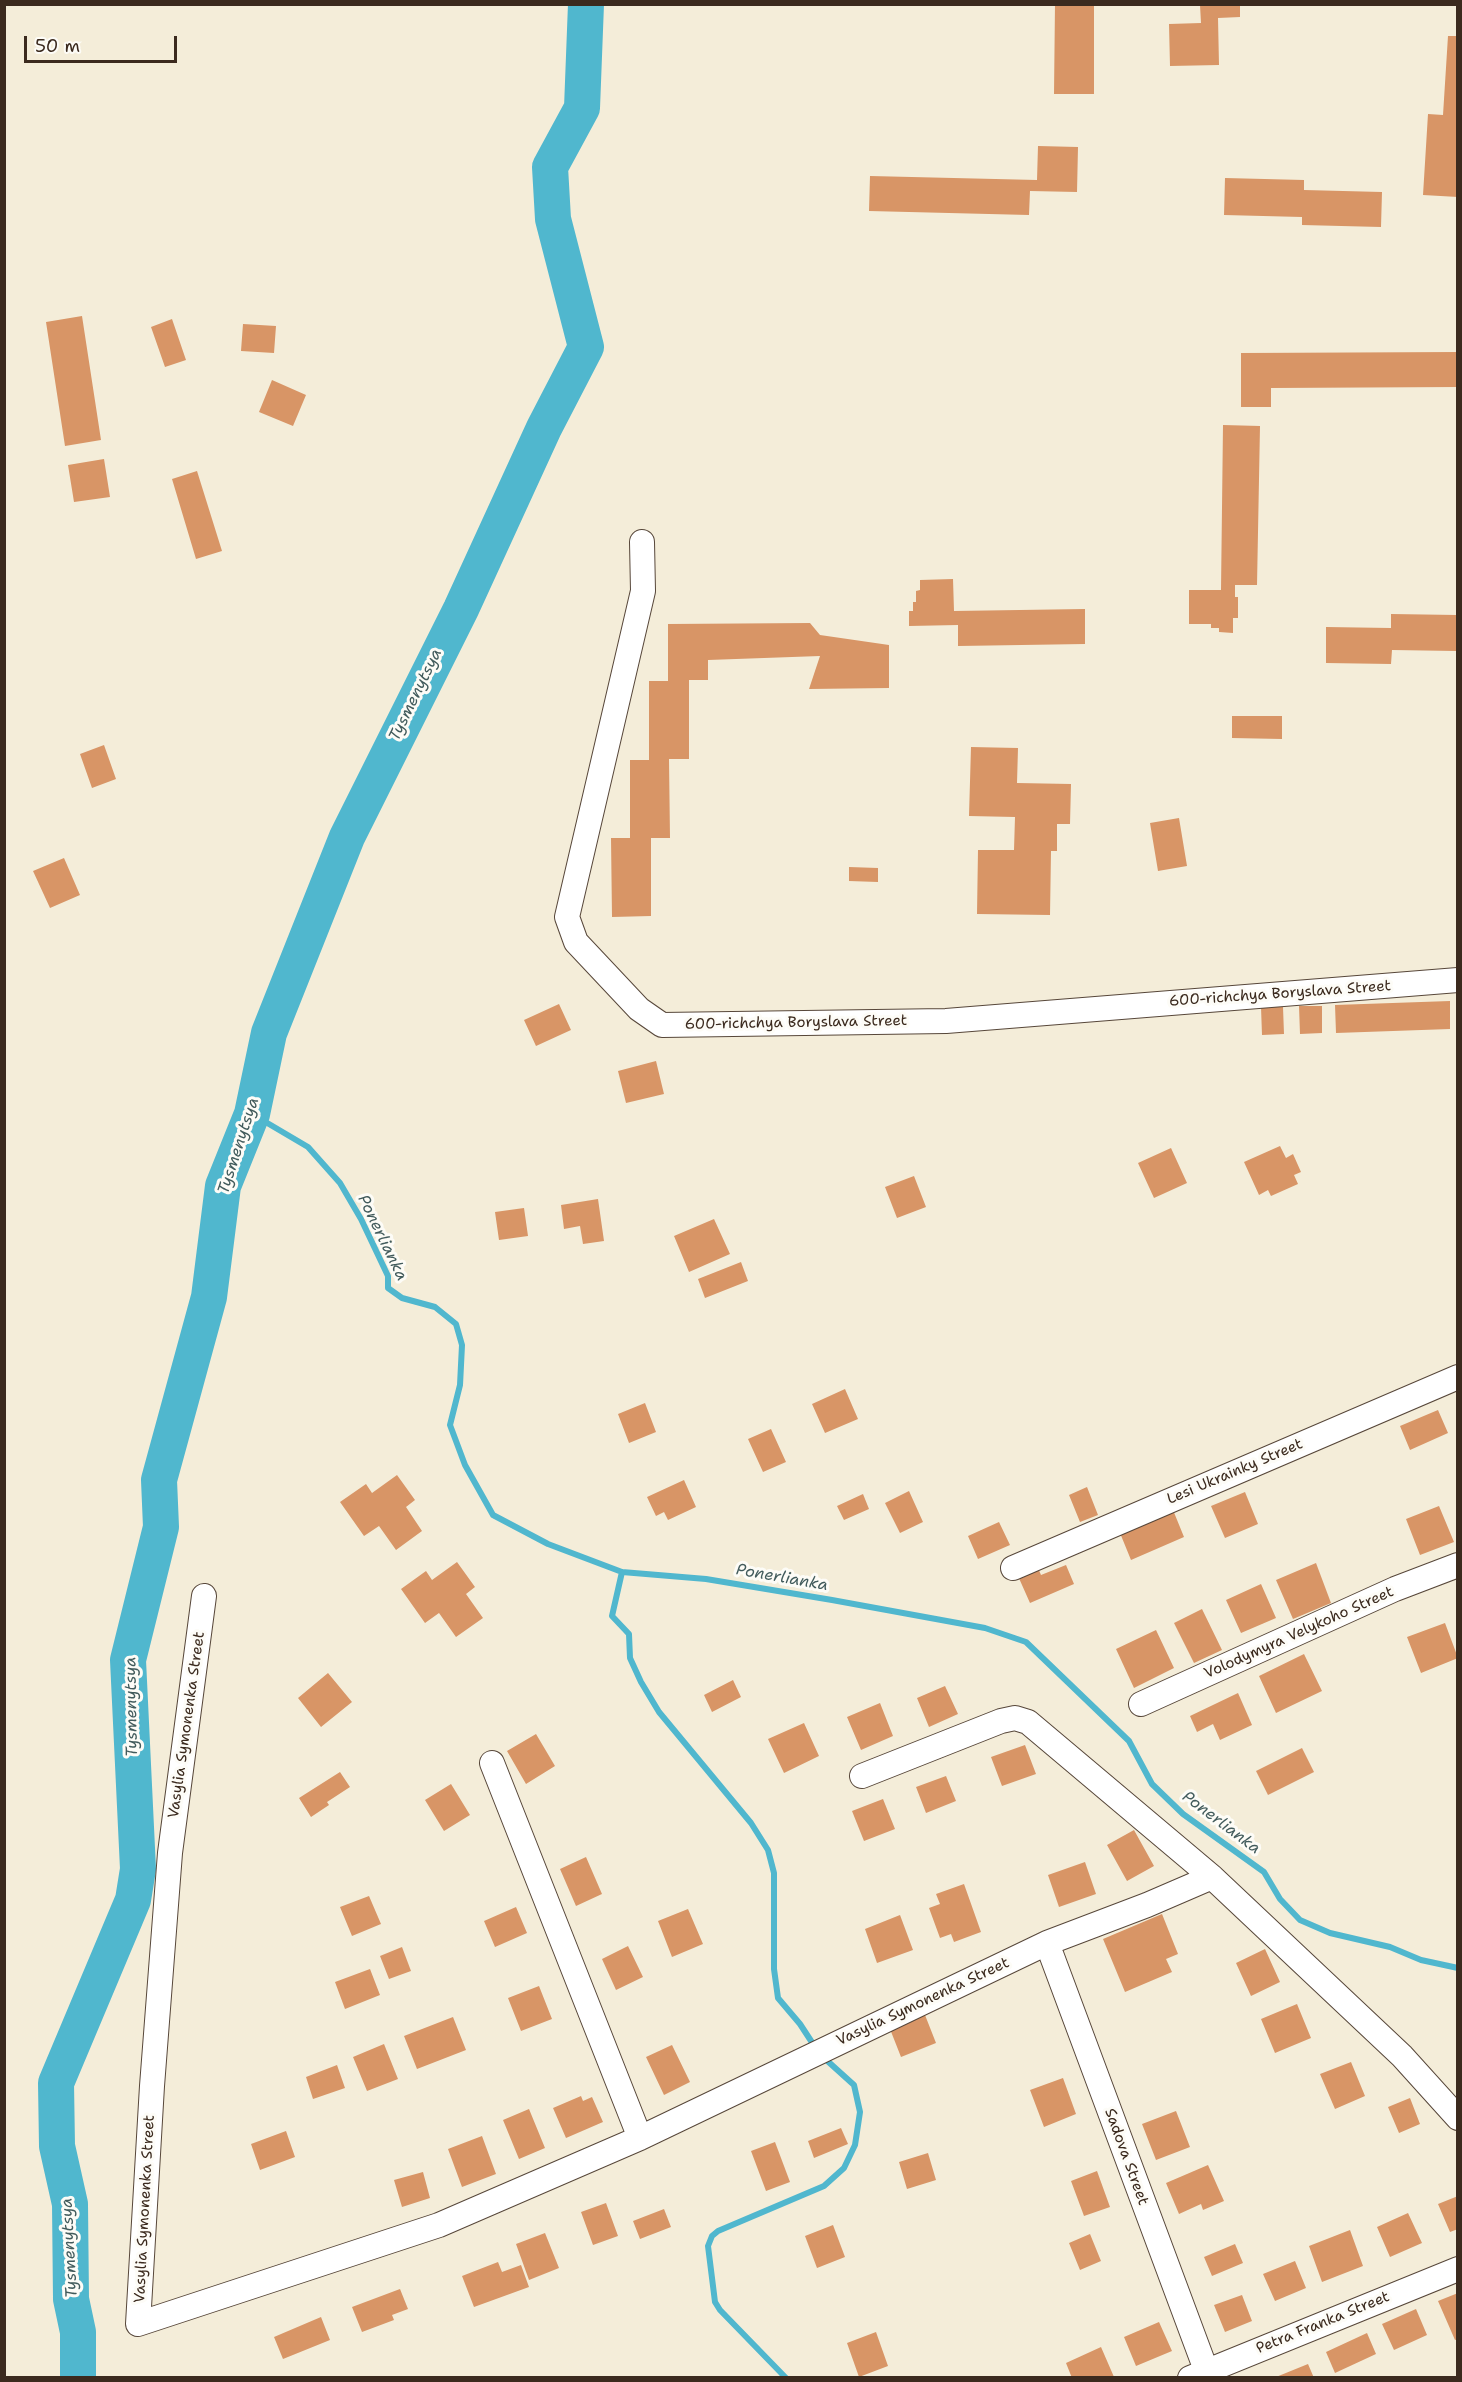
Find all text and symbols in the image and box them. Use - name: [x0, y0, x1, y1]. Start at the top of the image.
- scale bar: [27, 24, 180, 62]
- text: 50 m: [35, 34, 80, 58]
- water label: Tysmenytsya: [385, 646, 447, 744]
- street label: 600-richchya Boryslava Street: [1168, 977, 1392, 1011]
- street label: 600-richchya Boryslava Street: [685, 1012, 907, 1034]
- water label: Tysmenytsya: [214, 1095, 264, 1197]
- water label: Ponerlianka: [353, 1192, 411, 1284]
- street label: Lesi Ukrainky Street: [1164, 1435, 1306, 1509]
- water label: Ponerlianka: [735, 1560, 829, 1596]
- street label: Volodymyra Velykoho Street: [1202, 1583, 1396, 1683]
- street label: Vasylia Symonenka Street: [165, 1630, 209, 1820]
- water label: Tysmenytsya: [122, 1657, 142, 1757]
- water label: Ponerlianka: [1178, 1787, 1264, 1859]
- street label: Vasylia Symonenka Street: [834, 1954, 1012, 2050]
- street label: Sadova Street: [1100, 2106, 1152, 2208]
- street label: Vasylia Symonenka Street: [131, 2114, 159, 2304]
- water label: Tysmenytsya: [58, 2197, 82, 2299]
- street label: Petra Franka Street: [1254, 2288, 1392, 2358]

